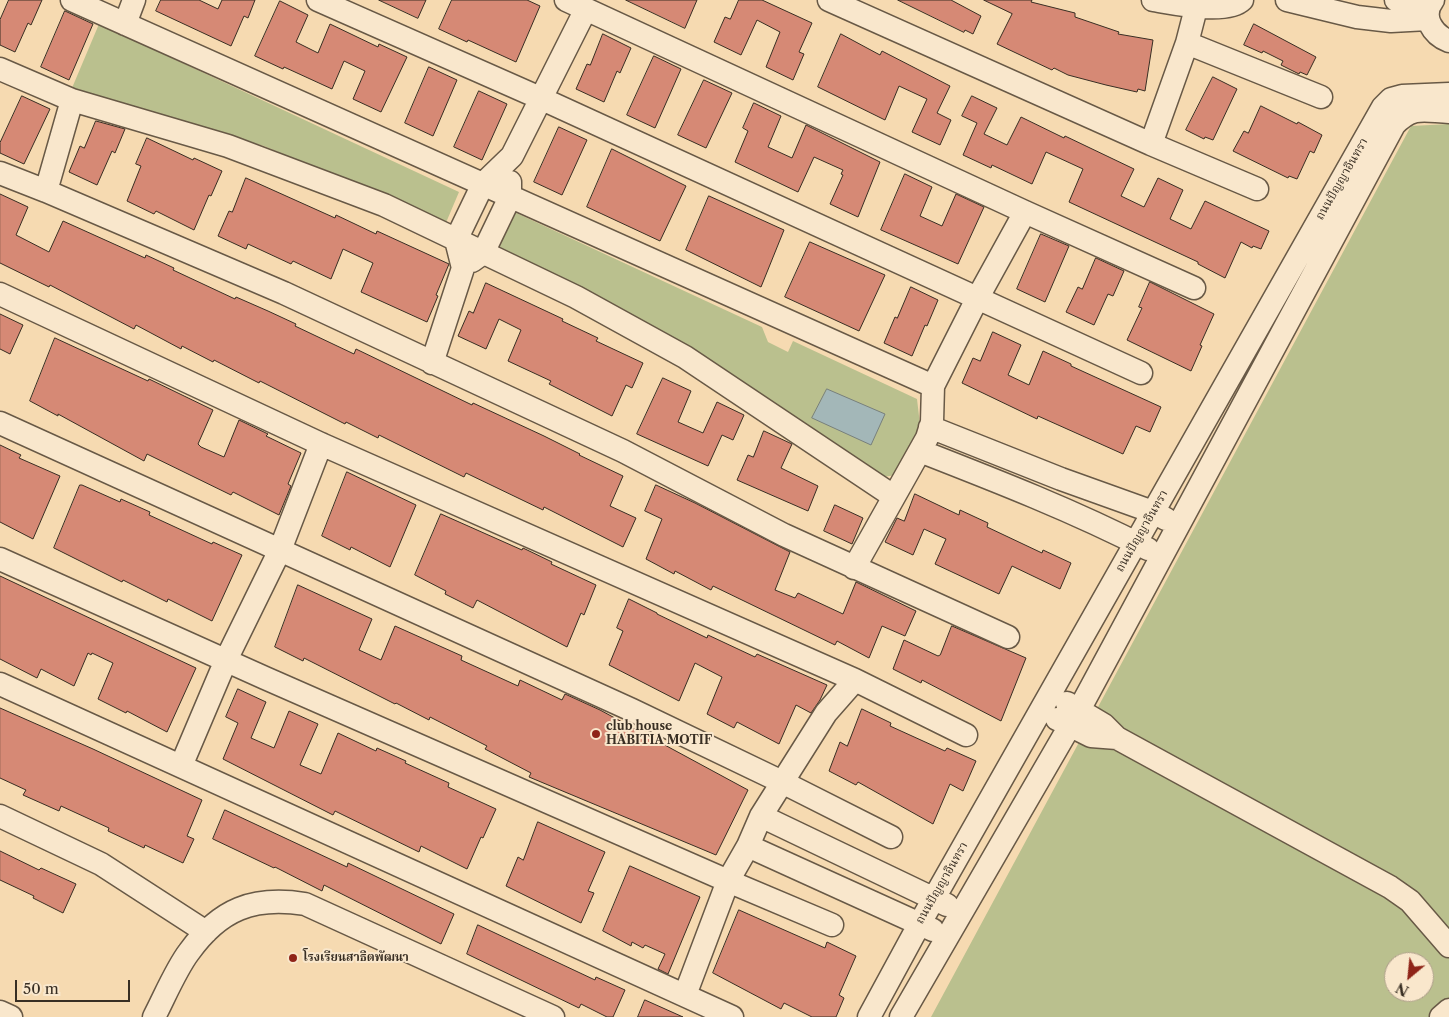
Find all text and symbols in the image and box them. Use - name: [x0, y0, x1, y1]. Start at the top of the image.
- street label: ถนนปัญญาอินทรา: [1313, 135, 1371, 223]
- street label: ถนนปัญญาอินทรา: [1113, 487, 1171, 575]
- place label: club house HABITIA MOTIF: [606, 720, 712, 748]
- marker: club house HABITIA MOTIF: [590, 728, 602, 740]
- street label: ถนนปัญญาอินทรา: [913, 839, 971, 927]
- place label: โรงเรียนสาธิตพัฒนา: [303, 951, 409, 965]
- marker: โรงเรียนสาธิตพัฒนา: [287, 952, 299, 964]
- north arrow: [1384, 952, 1434, 1002]
- scale bar: [18, 970, 132, 1002]
- text: 50 m: [23, 979, 59, 998]
- text: N: [1393, 979, 1412, 1000]

